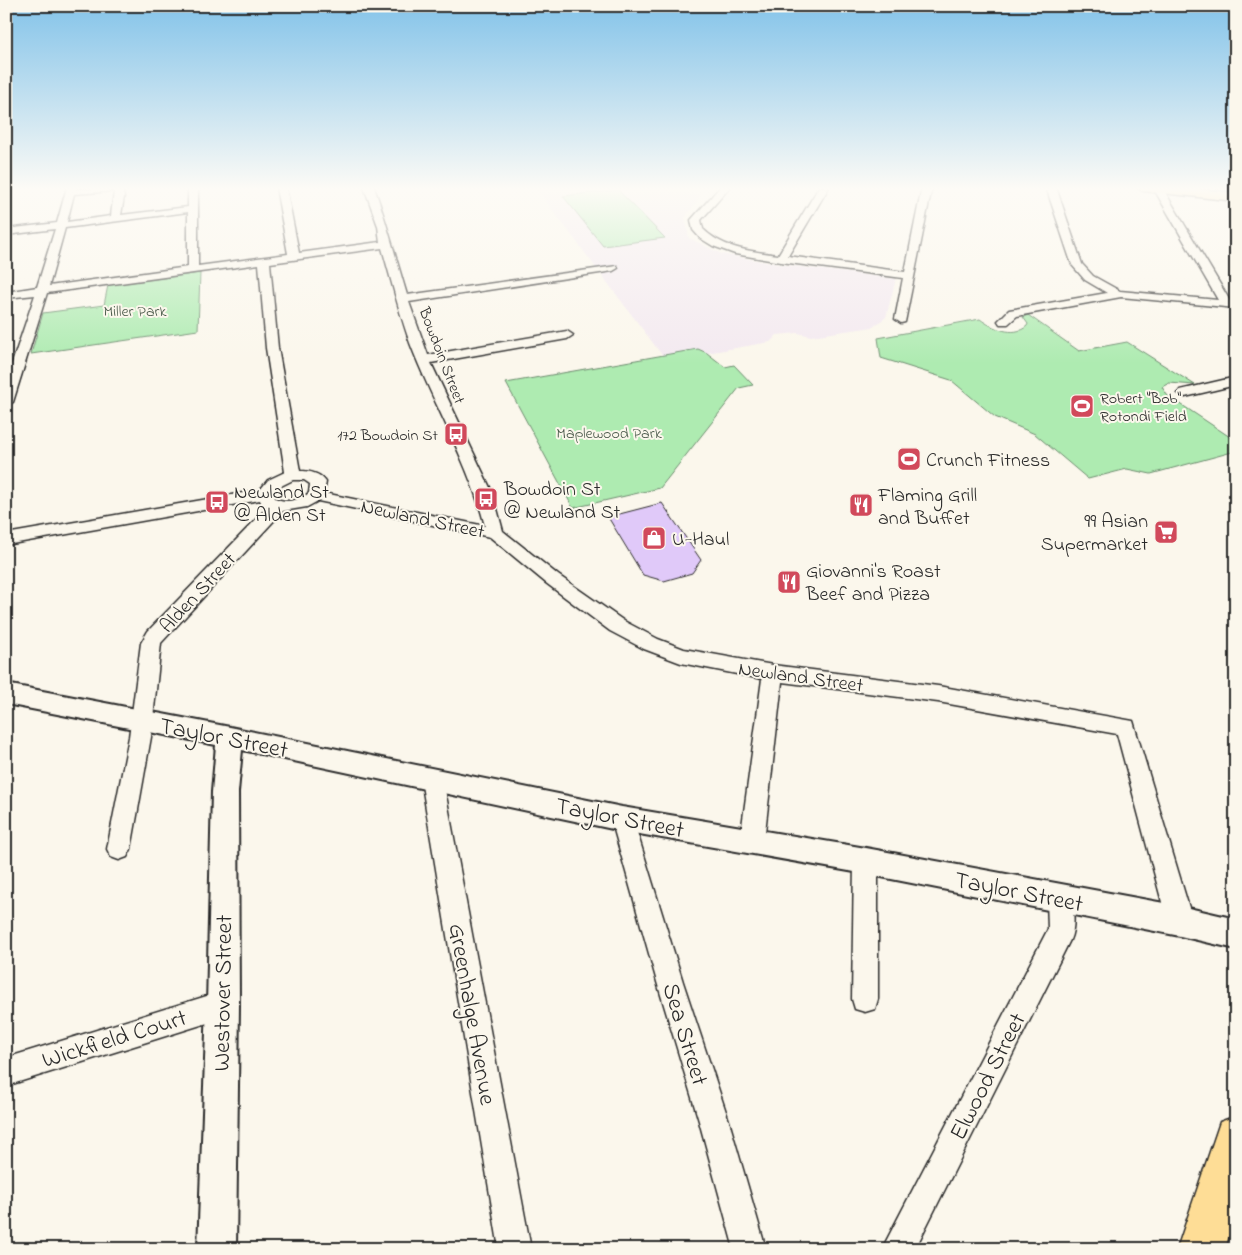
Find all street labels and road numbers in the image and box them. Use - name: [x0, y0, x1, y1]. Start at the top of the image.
- street label: Bowdoin Street: [411, 303, 471, 408]
- street label: Newland Street: [358, 493, 487, 548]
- street label: Alden Street: [154, 547, 244, 641]
- street label: Newland Street: [736, 655, 865, 702]
- street label: Taylor Street: [156, 710, 291, 770]
- street label: Taylor Street: [552, 790, 687, 850]
- street label: Taylor Street: [951, 864, 1086, 924]
- street label: Westover Street: [206, 914, 243, 1072]
- street label: Greenhalge Avenue: [437, 921, 504, 1108]
- street label: Sea Street: [651, 979, 716, 1090]
- street label: Wickfield Court: [38, 1002, 191, 1079]
- street label: Elwood Street: [942, 1007, 1036, 1147]

